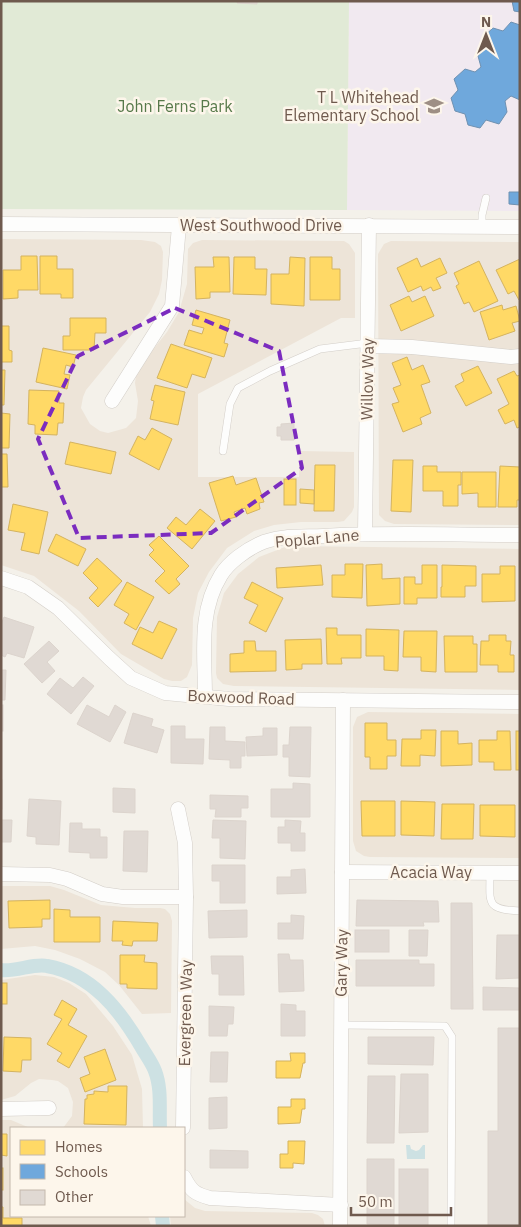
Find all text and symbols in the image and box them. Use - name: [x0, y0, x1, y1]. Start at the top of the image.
- north arrow: [461, 10, 511, 60]
- text: N: [481, 13, 491, 31]
- place label: T L Whitehead Elementary School: [284, 87, 419, 125]
- school or university icon: T L Whitehead Elementary School: [423, 95, 445, 117]
- park label: John Ferns Park: [117, 96, 233, 116]
- street label: West Southwood Drive: [180, 215, 342, 235]
- street label: Willow Way: [356, 338, 378, 420]
- street label: Poplar Lane: [274, 524, 360, 552]
- street label: Boxwood Road: [187, 685, 295, 709]
- street label: Acacia Way: [390, 862, 472, 882]
- street label: Gary Way: [330, 929, 352, 997]
- street label: Evergreen Way: [174, 960, 196, 1066]
- legend: [10, 1127, 185, 1217]
- text: Homes: [55, 1137, 103, 1156]
- text: Schools: [55, 1162, 108, 1181]
- scale bar: [351, 1184, 451, 1216]
- text: Other: [55, 1187, 94, 1206]
- text: 50 m: [358, 1192, 393, 1211]

